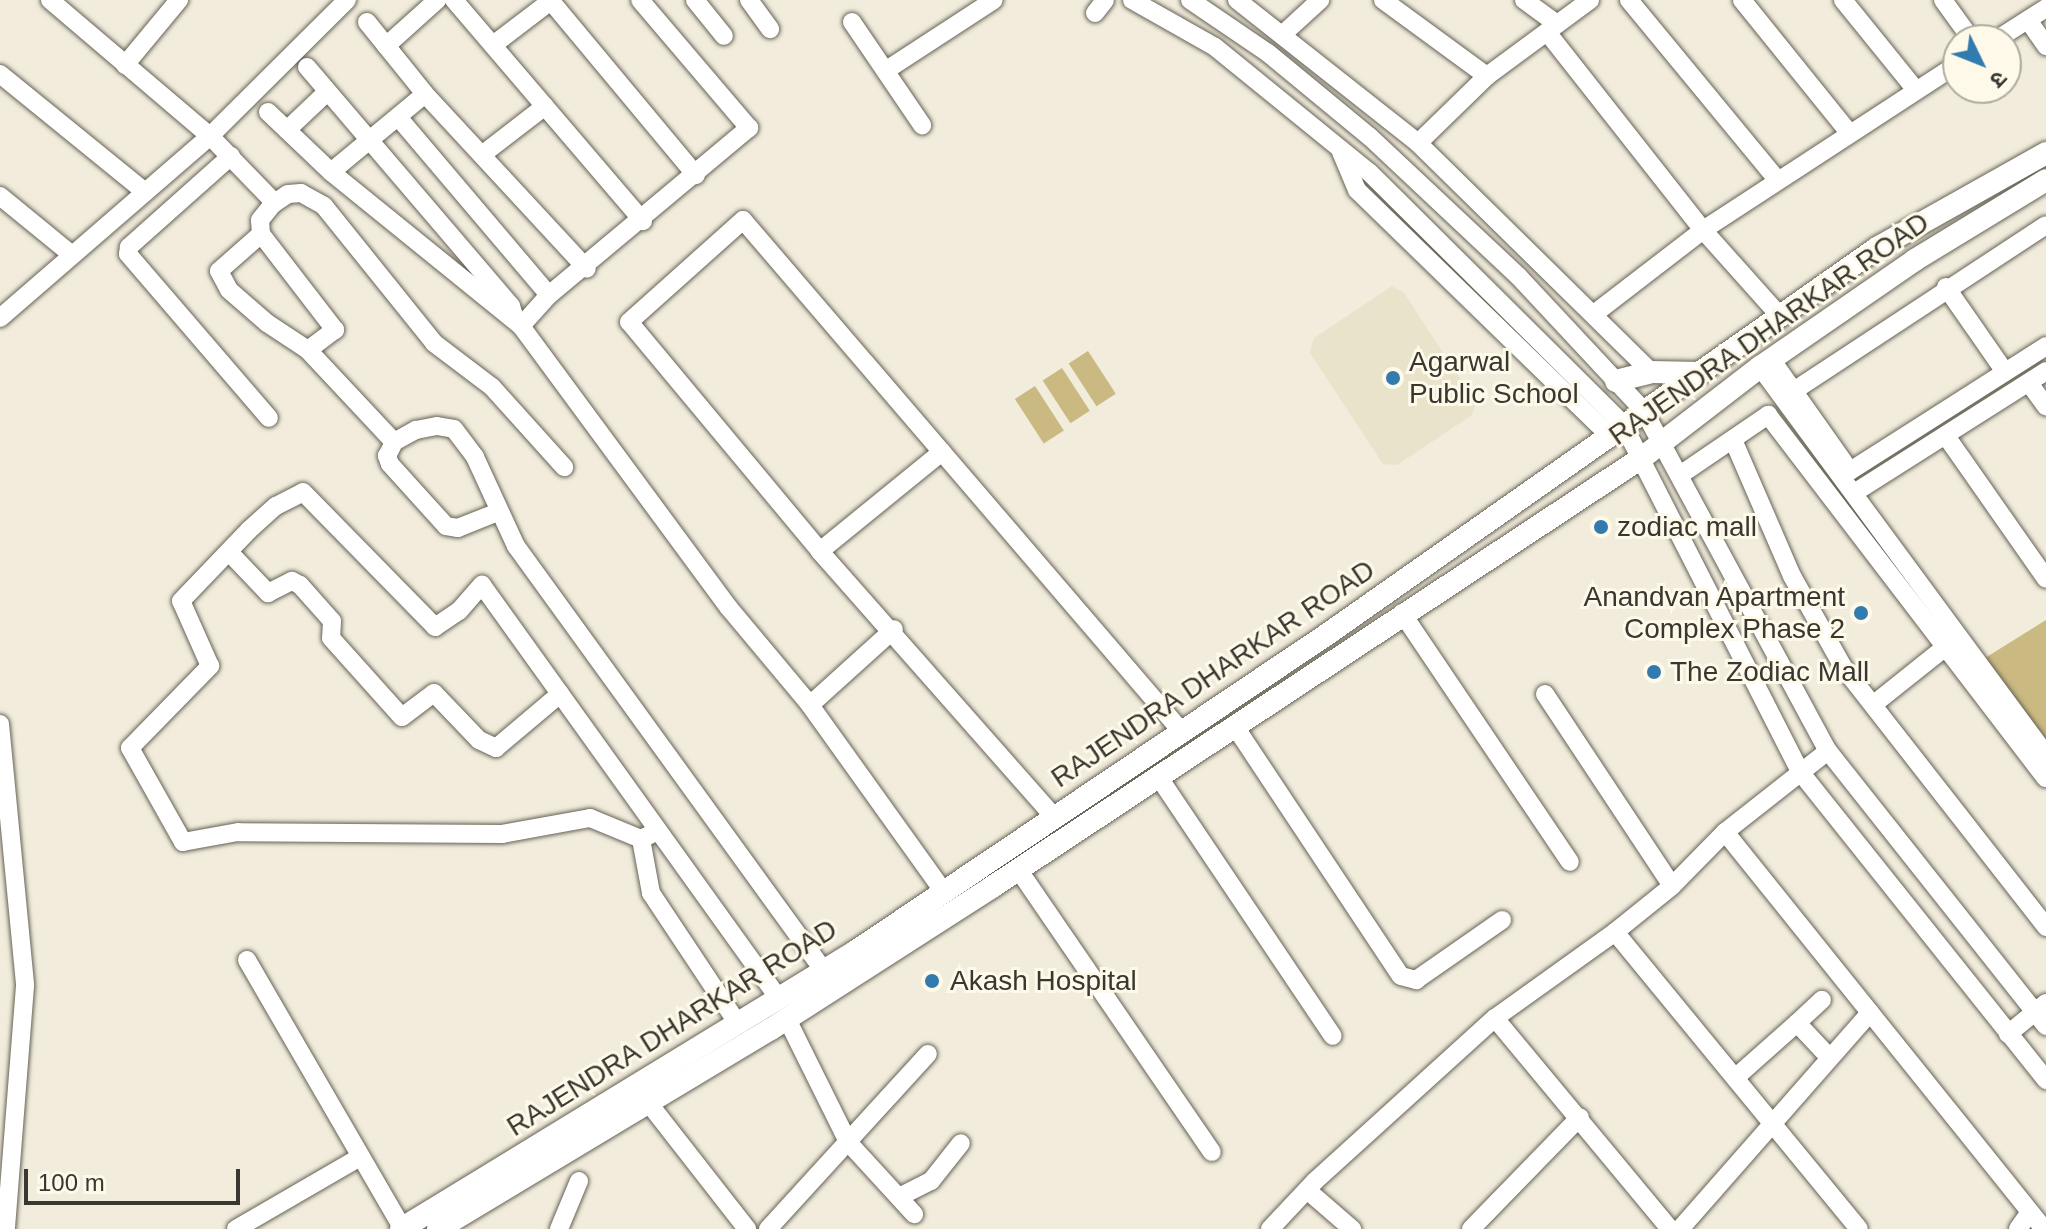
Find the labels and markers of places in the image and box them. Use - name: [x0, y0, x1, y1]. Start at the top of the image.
- place label: Agarwal Public School: [1409, 345, 1579, 411]
- marker: Agarwal Public School: [1384, 369, 1402, 387]
- place label: zodiac mall: [1617, 510, 1757, 544]
- marker: zodiac mall: [1592, 518, 1610, 536]
- place label: Anandvan Apartment Complex Phase 2: [1582, 580, 1845, 646]
- marker: Anandvan Apartment Complex Phase 2: [1852, 604, 1870, 622]
- place label: The Zodiac Mall: [1670, 655, 1869, 689]
- marker: The Zodiac Mall: [1645, 663, 1663, 681]
- place label: Akash Hospital: [950, 964, 1137, 998]
- marker: Akash Hospital: [921, 970, 943, 992]

